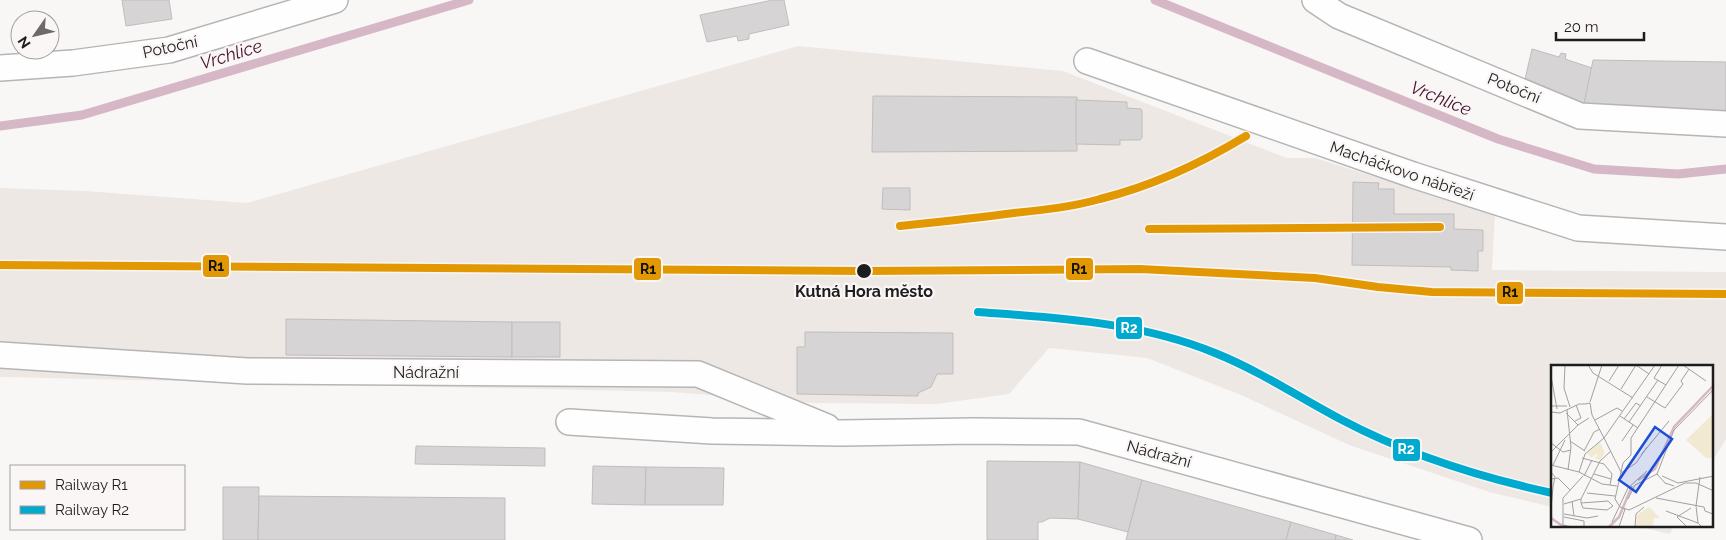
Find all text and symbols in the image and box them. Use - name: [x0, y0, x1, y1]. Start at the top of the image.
- north arrow: [10, 10, 60, 60]
- scale bar: [1556, 10, 1644, 42]
- text: 20 m: [1564, 18, 1599, 36]
- street label: Potoční: [141, 32, 200, 62]
- text: N: [15, 33, 34, 51]
- water label: Vrchlice: [197, 34, 265, 73]
- street label: Potoční: [1485, 69, 1544, 107]
- water label: Vrchlice: [1407, 76, 1475, 120]
- street label: Macháčkovo nábřeží: [1327, 137, 1477, 205]
- line badge: R1: [202, 254, 230, 278]
- line badge: R1: [633, 257, 662, 281]
- line badge: R1: [1065, 257, 1094, 281]
- text: R1: [208, 258, 224, 274]
- text: R1: [640, 261, 656, 277]
- text: R1: [1071, 261, 1087, 277]
- marker: Kutná Hora město: [855, 262, 873, 280]
- line badge: R1: [1496, 281, 1524, 305]
- place label: Kutná Hora město: [795, 282, 933, 301]
- text: R1: [1502, 284, 1518, 300]
- line badge: R2: [1115, 316, 1143, 340]
- text: R2: [1120, 320, 1138, 336]
- street label: Nádražní: [393, 363, 459, 382]
- inset map: [1551, 365, 1714, 528]
- street label: Nádražní: [1125, 436, 1194, 472]
- line badge: R2: [1392, 438, 1421, 462]
- text: R2: [1397, 441, 1415, 457]
- legend: [10, 465, 185, 530]
- text: Railway R1: [55, 476, 128, 494]
- text: Railway R2: [55, 501, 129, 519]

